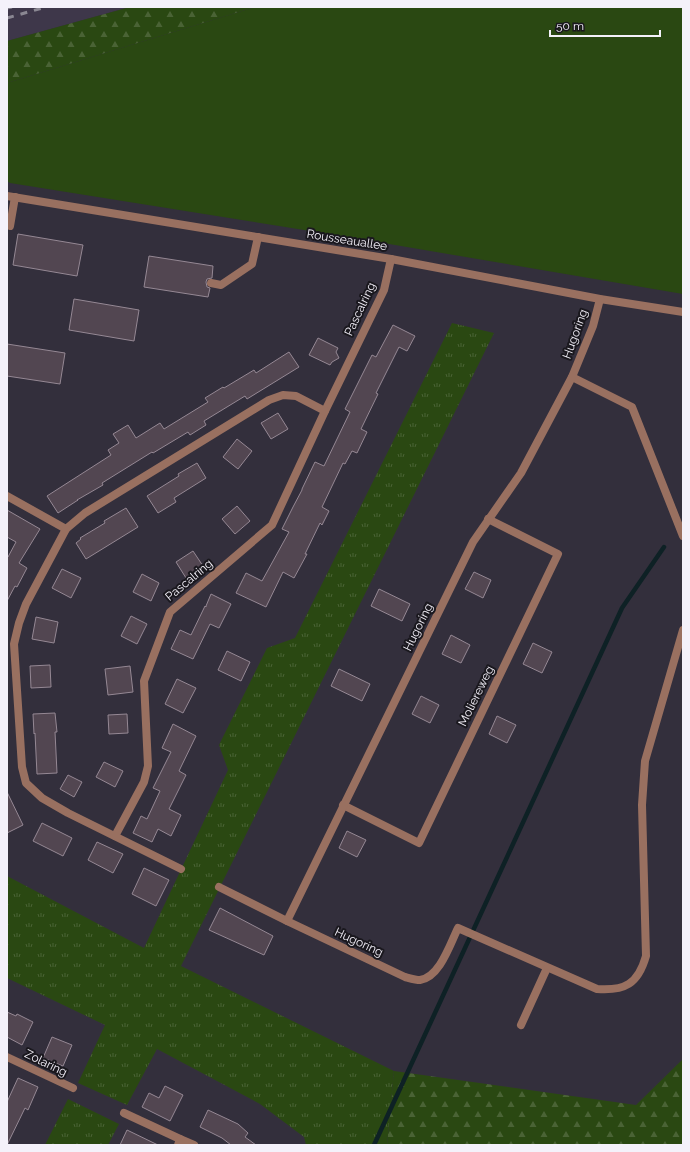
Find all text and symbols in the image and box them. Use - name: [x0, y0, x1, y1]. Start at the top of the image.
- scale bar: [550, 12, 660, 38]
- text: 50 m: [556, 19, 584, 33]
- street label: Rousseauallee: [306, 227, 388, 253]
- street label: Pascalring: [342, 280, 378, 338]
- street label: Hugoring: [560, 307, 590, 361]
- street label: Pascalring: [163, 556, 215, 604]
- street label: Hugoring: [400, 601, 436, 653]
- street label: Moliereweg: [455, 664, 497, 728]
- street label: Hugoring: [333, 925, 385, 959]
- street label: Zolaring: [22, 1047, 70, 1079]

